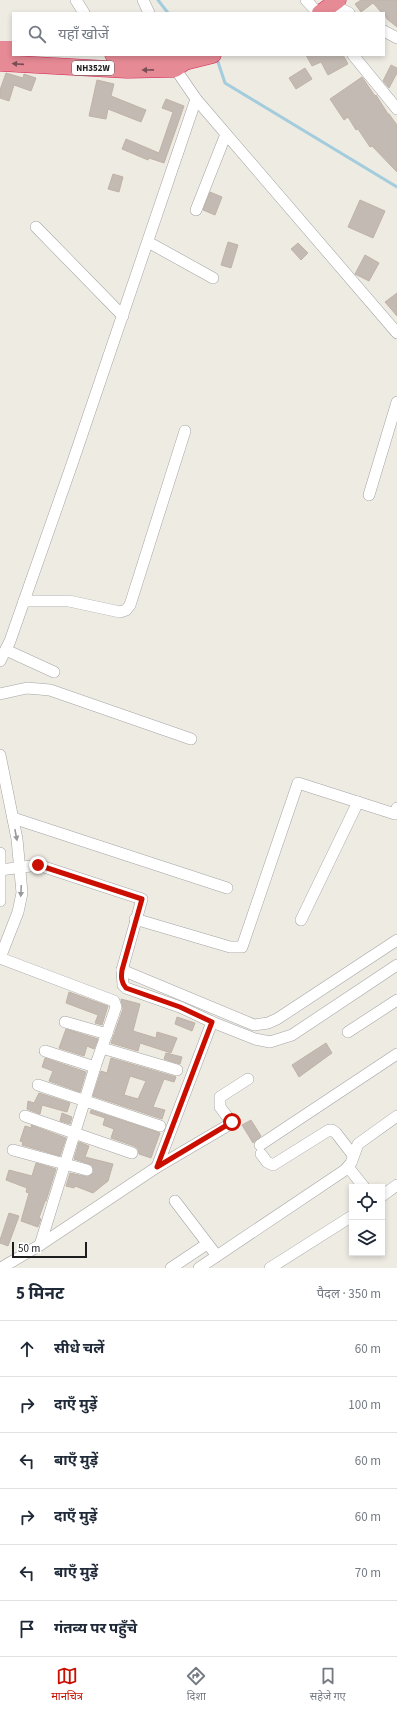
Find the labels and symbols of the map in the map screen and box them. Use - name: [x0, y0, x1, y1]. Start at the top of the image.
- one-way arrow: [12, 60, 24, 67]
- road number: NH352W: [72, 61, 114, 75]
- one-way arrow: [141, 67, 154, 73]
- one-way arrow: [13, 829, 19, 841]
- route end: [29, 856, 47, 874]
- one-way arrow: [18, 885, 25, 897]
- route start: [223, 1113, 241, 1131]
- scale bar: [12, 1240, 87, 1259]

